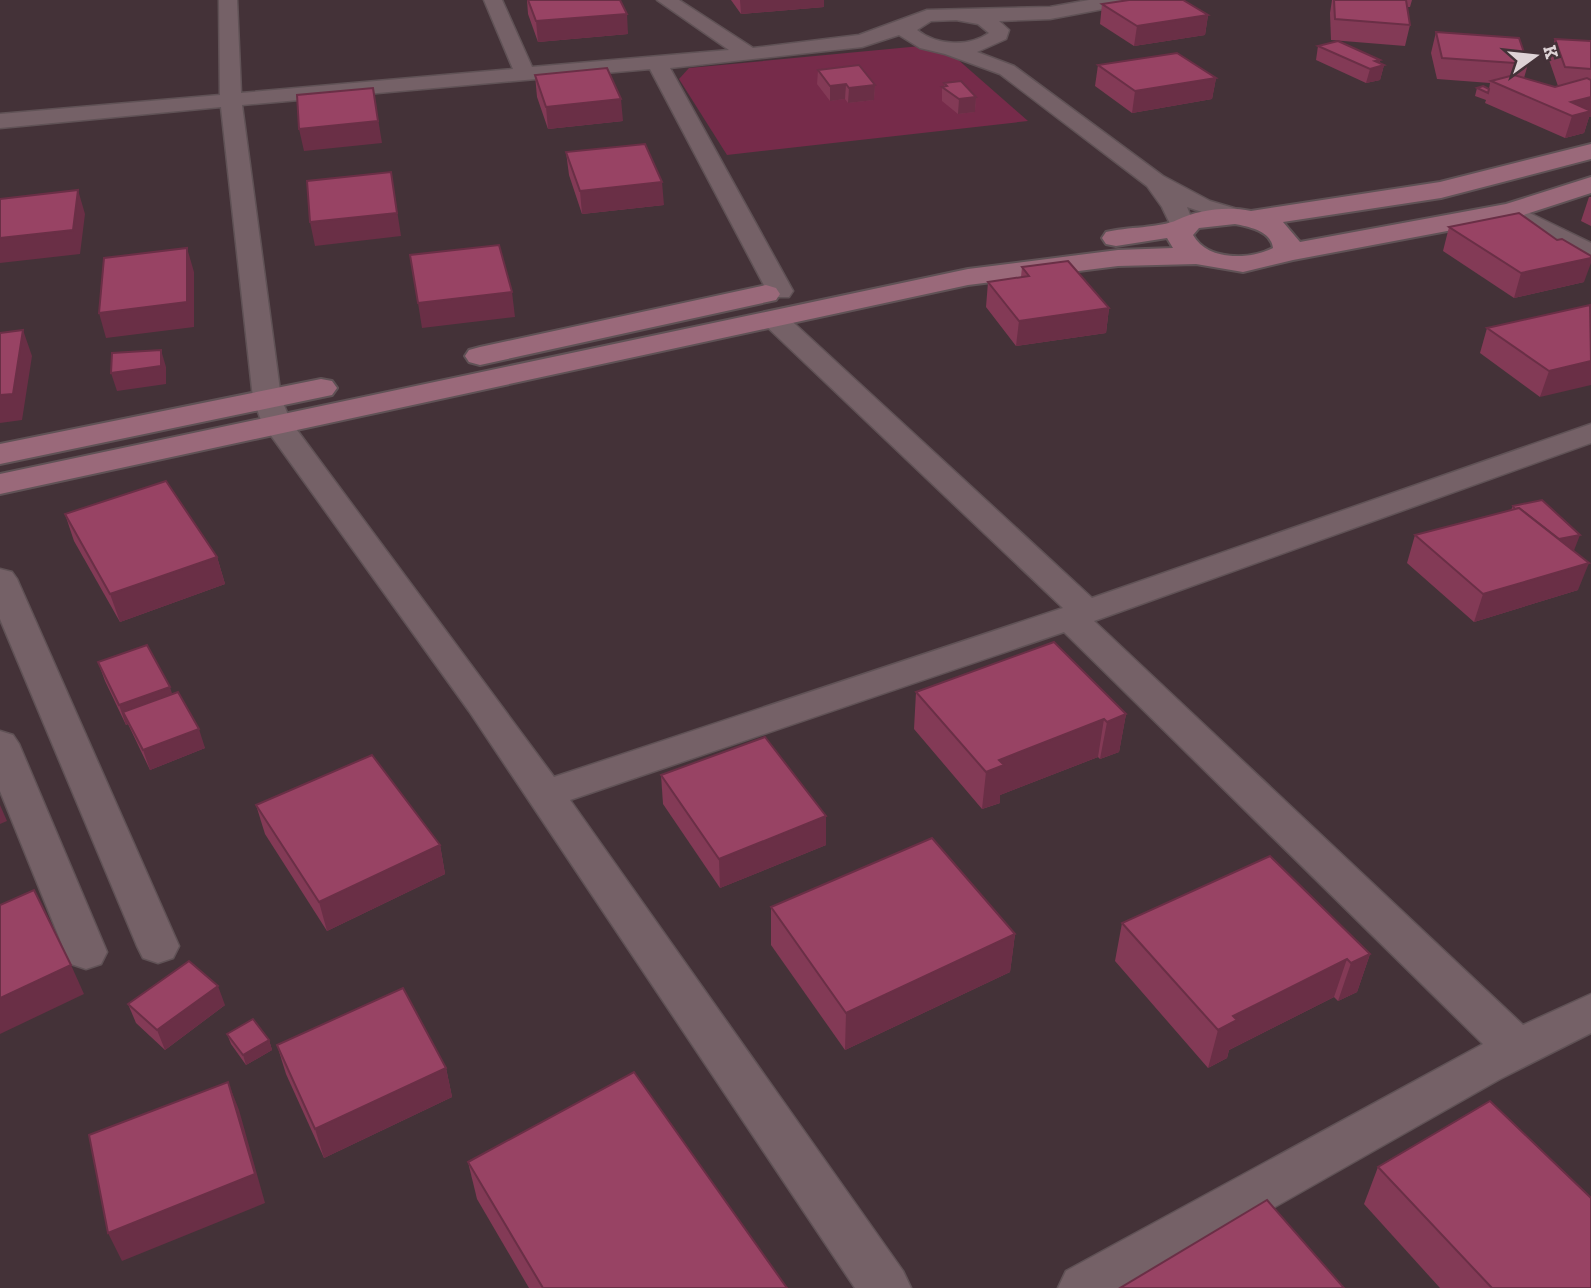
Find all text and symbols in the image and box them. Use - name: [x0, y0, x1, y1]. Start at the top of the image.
- north arrow: [1500, 21, 1570, 91]
- text: K: [1538, 43, 1564, 61]

